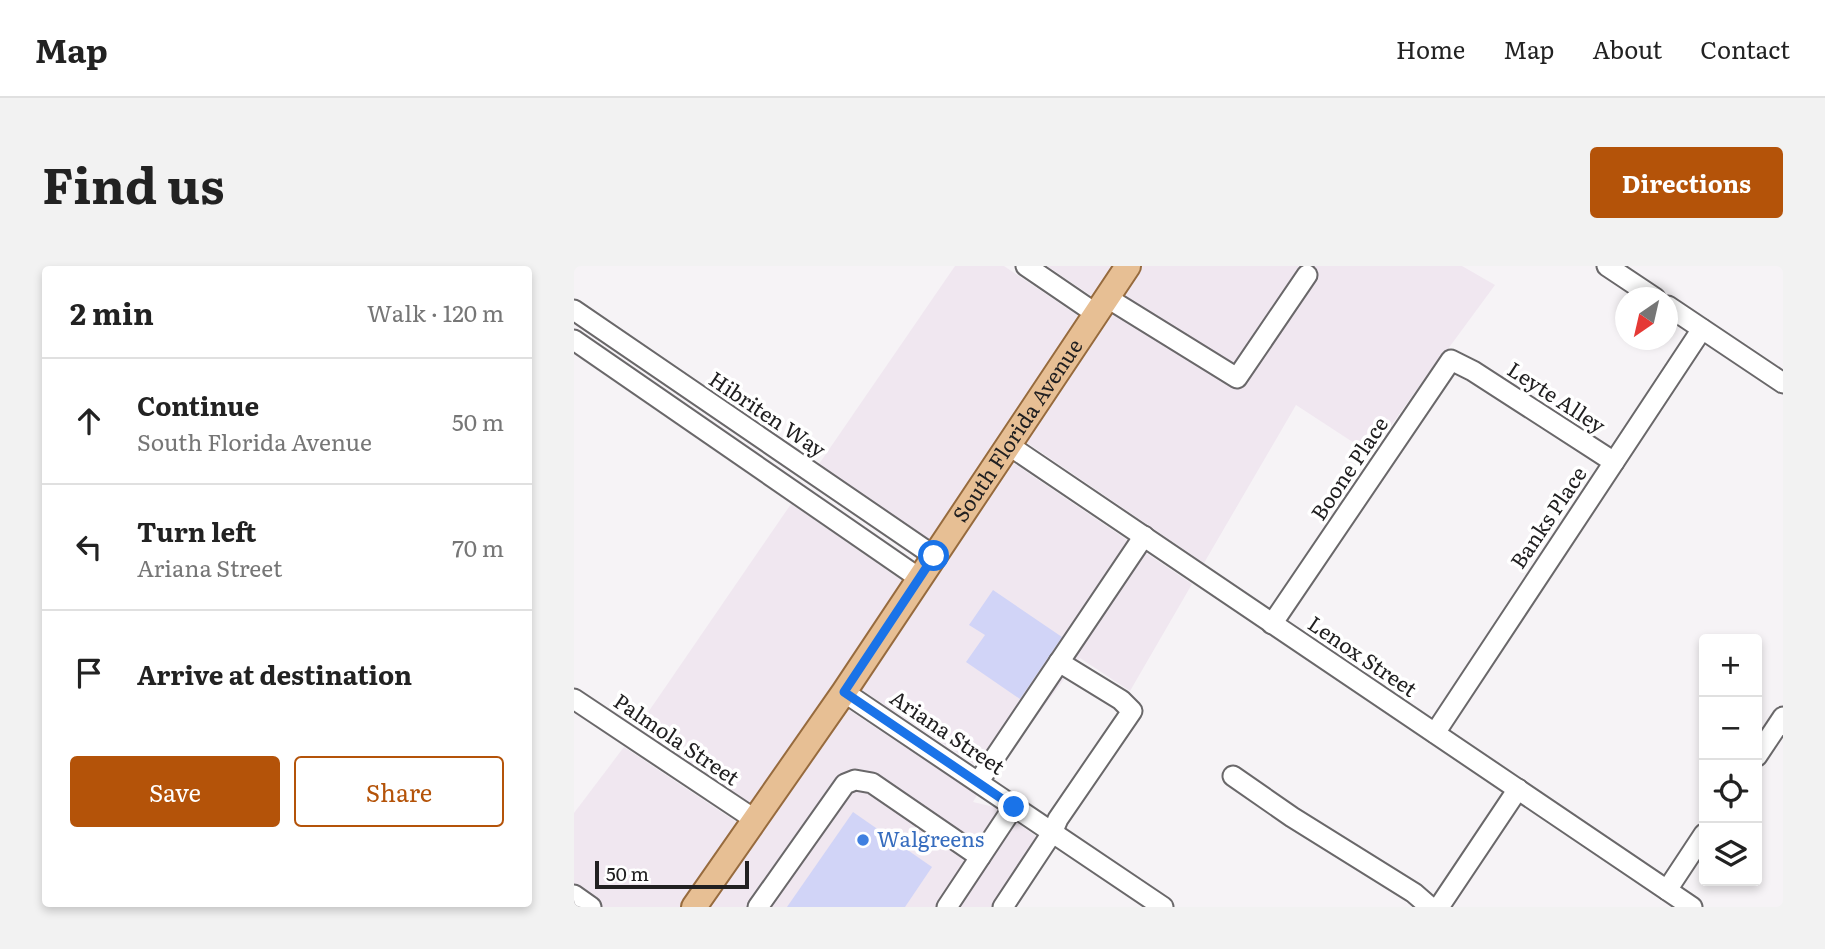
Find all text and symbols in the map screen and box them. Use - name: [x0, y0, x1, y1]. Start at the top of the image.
- text: Map: [35, 24, 108, 73]
- text: Home: [1396, 31, 1465, 66]
- text: Map: [1503, 31, 1554, 66]
- text: About: [1592, 31, 1662, 66]
- text: Contact: [1700, 31, 1790, 66]
- text: Find us: [42, 146, 225, 219]
- button: Directions: [1590, 147, 1783, 218]
- north arrow: [1615, 287, 1678, 350]
- text: 2 min: [70, 290, 154, 334]
- text: Walk · 120 m: [367, 295, 504, 329]
- street label: South Florida Avenue: [944, 332, 1088, 527]
- street label: Leyte Alley: [1502, 353, 1613, 440]
- street label: Hibriten Way: [704, 362, 834, 464]
- text: Continue: [137, 385, 259, 424]
- icon: ahead: [70, 402, 108, 440]
- text: 50 m: [452, 404, 504, 438]
- street label: Boone Place: [1302, 409, 1394, 526]
- text: South Florida Avenue: [137, 424, 372, 458]
- street label: Banks Place: [1501, 459, 1593, 574]
- text: Turn left: [137, 511, 256, 550]
- icon: left: [70, 528, 108, 566]
- text: 70 m: [452, 530, 504, 564]
- route start: [918, 540, 949, 571]
- text: Ariana Street: [137, 550, 282, 584]
- street label: Lenox Street: [1303, 607, 1425, 703]
- map controls: [1699, 634, 1762, 886]
- button: +: [1699, 634, 1762, 697]
- icon: arrive: [70, 654, 108, 692]
- text: Arrive at destination: [137, 654, 412, 693]
- street label: Ariana Street: [885, 681, 1012, 781]
- street label: Palmola Street: [608, 684, 747, 792]
- button: −: [1699, 697, 1762, 760]
- button: Save: [70, 756, 280, 827]
- button: Share: [294, 756, 504, 827]
- button: locate: [1699, 760, 1762, 823]
- route end: [998, 791, 1029, 822]
- place label: Walgreens: [877, 822, 984, 853]
- button: layers: [1699, 823, 1762, 886]
- marker: Walgreens: [855, 832, 871, 848]
- scale bar: [595, 858, 749, 890]
- text: 50 m: [606, 859, 649, 887]

